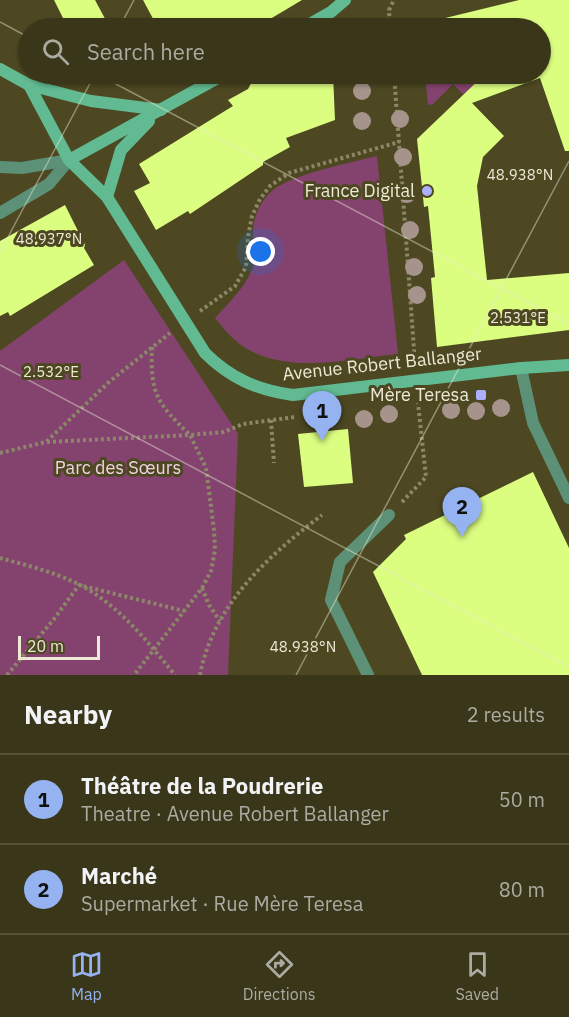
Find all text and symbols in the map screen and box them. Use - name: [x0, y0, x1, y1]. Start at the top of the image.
- search box: [18, 18, 551, 84]
- icon: search: [39, 35, 72, 68]
- text: Search here: [87, 37, 205, 66]
- text: 48.938°N: [487, 165, 553, 184]
- place label: France Digital: [304, 179, 415, 202]
- marker: France Digital: [420, 184, 434, 198]
- text: 48.937°N: [16, 229, 82, 248]
- your location: [246, 237, 275, 266]
- text: 2.531°E: [490, 308, 546, 327]
- street label: Avenue Robert Ballanger: [281, 342, 483, 385]
- text: 2.532°E: [23, 362, 79, 381]
- place label: Mère Teresa: [370, 383, 469, 406]
- marker: Mère Teresa: [474, 388, 488, 402]
- pin: 1: [302, 392, 342, 441]
- park label: Parc des Sœurs: [55, 456, 181, 479]
- pin: 2: [442, 488, 482, 537]
- scale bar: [18, 633, 100, 660]
- text: 20 m: [27, 636, 64, 656]
- text: 48.938°N: [270, 637, 336, 656]
- text: Nearby: [24, 697, 112, 731]
- text: 2 results: [467, 701, 545, 728]
- text: Théâtre de la Poudrerie: [81, 771, 323, 800]
- text: 1: [38, 786, 50, 813]
- text: 50 m: [499, 786, 545, 813]
- text: Theatre · Avenue Robert Ballanger: [81, 800, 389, 827]
- text: Marché: [81, 861, 157, 890]
- text: 2: [38, 876, 50, 903]
- text: 80 m: [499, 876, 545, 903]
- text: Supermarket · Rue Mère Teresa: [81, 890, 363, 917]
- tab: Map: [70, 948, 103, 1004]
- tab: Directions: [243, 948, 316, 1004]
- tab: Saved: [456, 948, 499, 1004]

